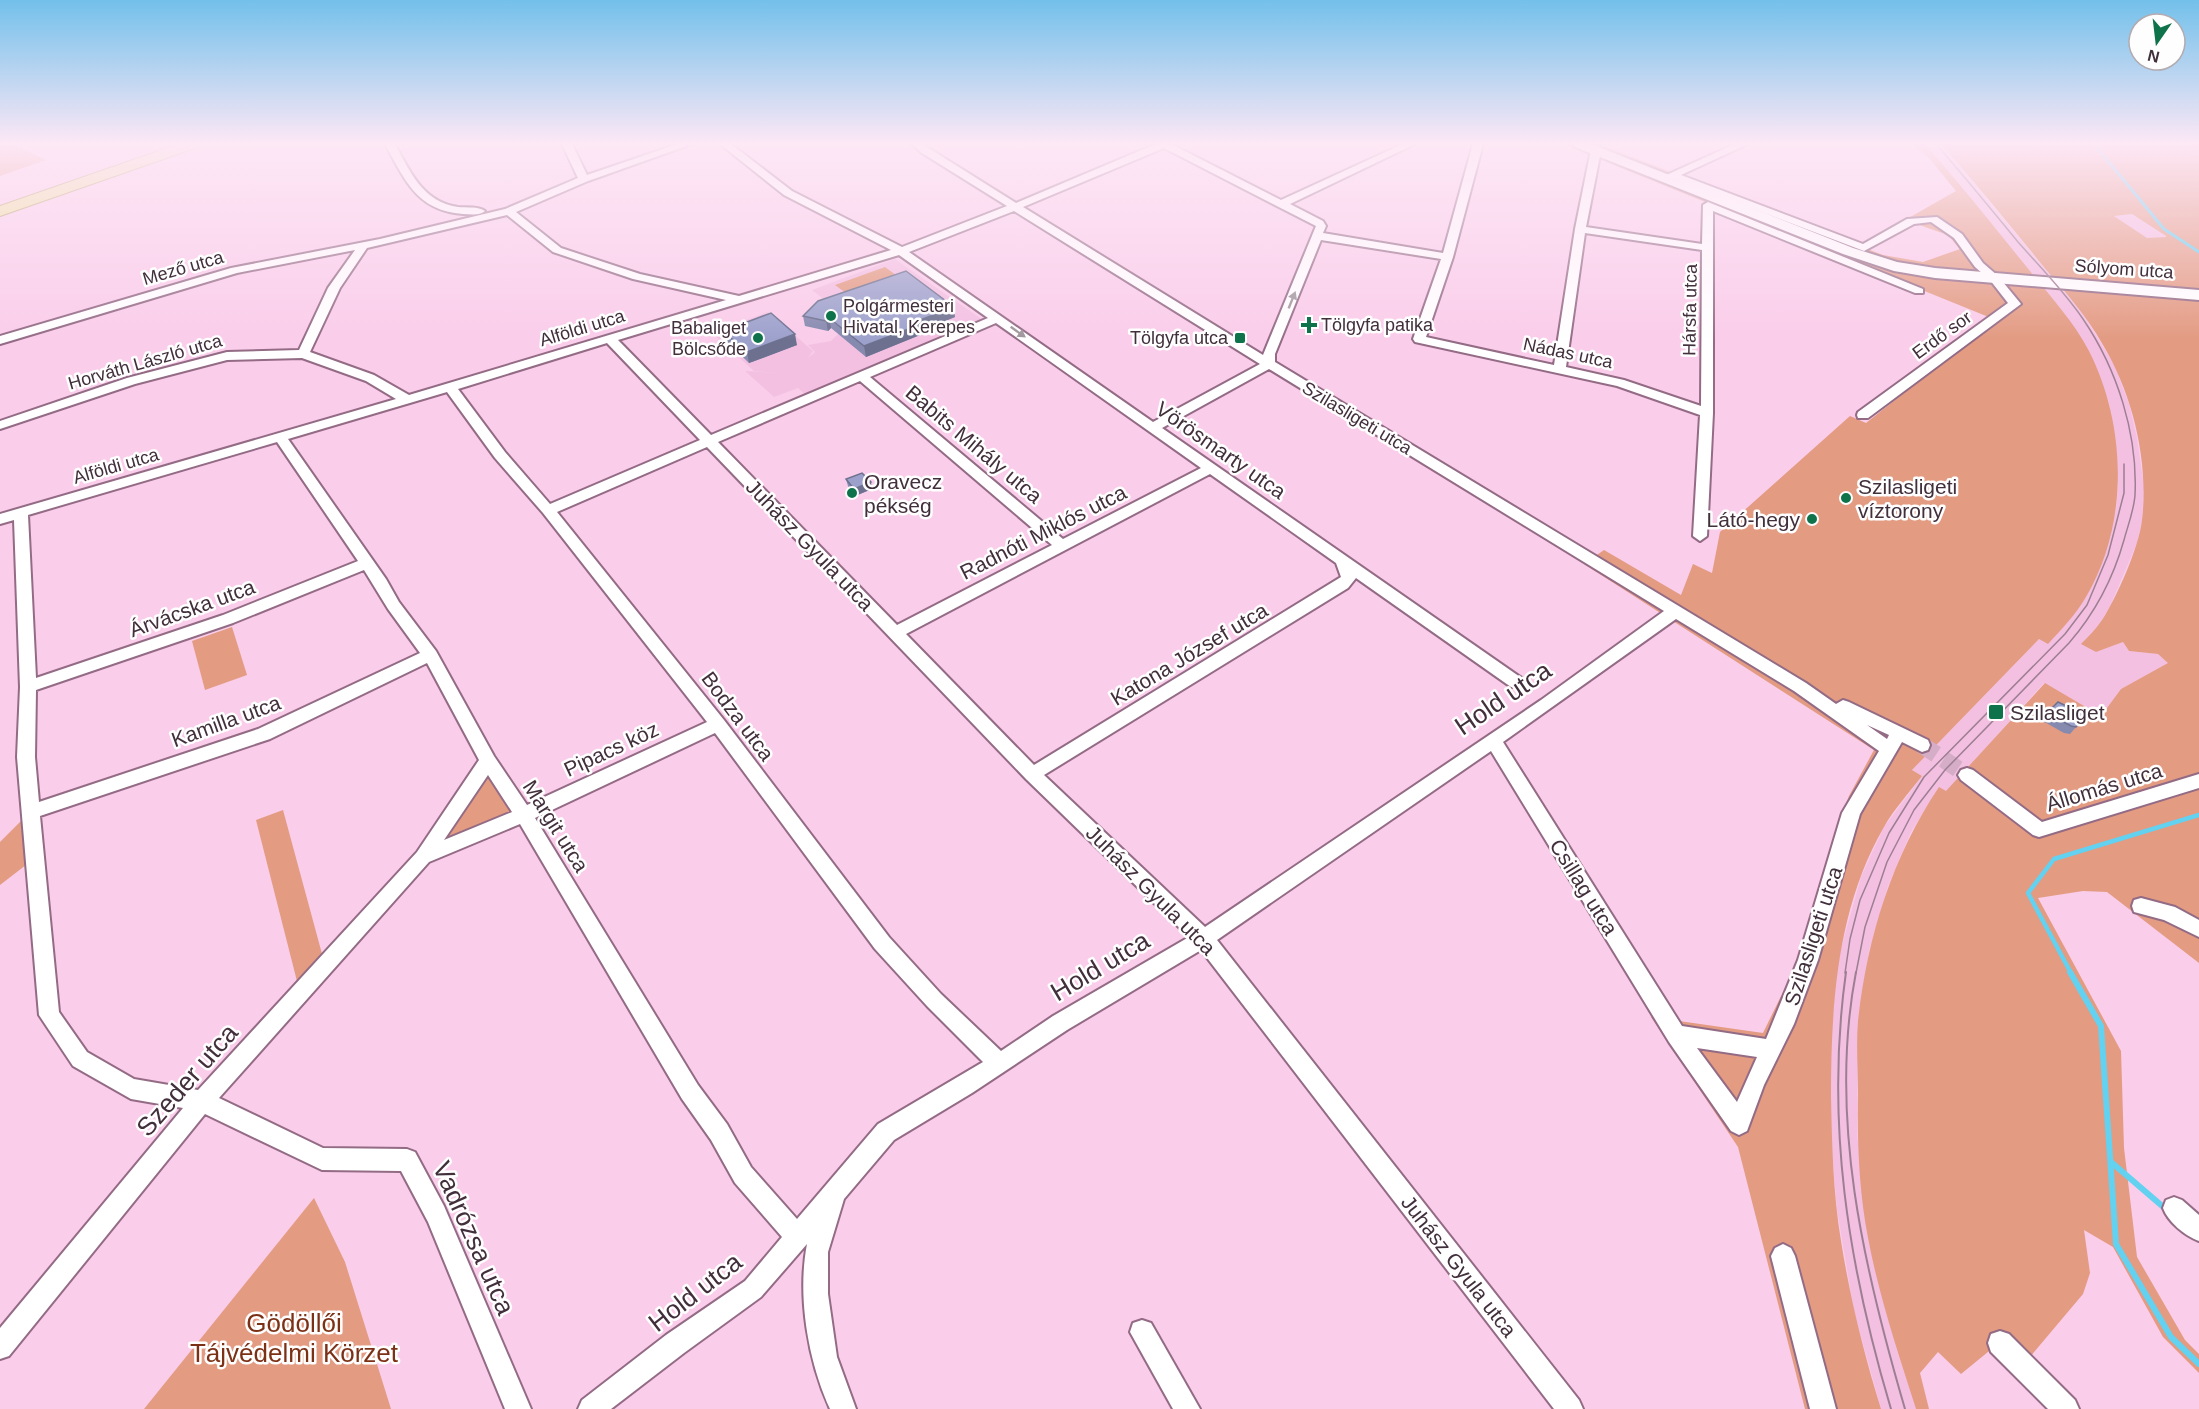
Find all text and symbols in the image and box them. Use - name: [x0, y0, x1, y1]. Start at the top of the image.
- north arrow: [2127, 12, 2187, 72]
- text: N: [2146, 46, 2161, 66]
- street label: Mező utca: [140, 247, 227, 289]
- street label: Sólyom utca: [2074, 256, 2175, 282]
- street label: Hársfa utca: [1679, 263, 1701, 356]
- one-way arrow: [1287, 291, 1297, 309]
- place label: Polgármesteri Hivatal, Kerepes: [843, 296, 975, 337]
- street label: Alföldi utca: [537, 305, 628, 350]
- street label: Erdő sor: [1909, 307, 1975, 363]
- marker: Polgármesteri Hivatal, Kerepes: [824, 309, 838, 323]
- place label: Tölgyfa patika: [1321, 315, 1434, 335]
- place label: Babaliget Bölcsőde: [671, 318, 746, 359]
- marker: Tölgyfa patika: [1302, 318, 1316, 332]
- one-way arrow: [1011, 326, 1026, 338]
- place label: Tölgyfa utca: [1130, 328, 1229, 348]
- street label: Horváth László utca: [66, 330, 225, 394]
- marker: Babaliget Bölcsőde: [751, 331, 765, 345]
- marker: Tölgyfa utca: [1233, 331, 1247, 345]
- street label: Nádas utca: [1521, 334, 1616, 372]
- street label: Szilasligeti utca: [1299, 377, 1416, 459]
- street label: Babits Mihály utca: [901, 380, 1047, 508]
- street label: Vörösmarty utca: [1152, 397, 1290, 503]
- street label: Alföldi utca: [71, 444, 162, 488]
- place label: Oravecz pékség: [864, 470, 942, 517]
- street label: Juhász Gyula utca: [742, 475, 878, 615]
- place label: Szilasligeti víztorony: [1858, 475, 1957, 522]
- street label: Radnóti Miklós utca: [956, 480, 1130, 584]
- marker: Oravecz pékség: [845, 486, 859, 500]
- marker: Szilasligeti víztorony: [1839, 491, 1853, 505]
- place label: Látó-hegy: [1707, 508, 1800, 531]
- marker: Látó-hegy: [1805, 512, 1819, 526]
- street label: Árvácska utca: [126, 575, 258, 641]
- street label: Katona József utca: [1107, 598, 1272, 710]
- street label: Hold utca: [1449, 655, 1557, 741]
- street label: Bodza utca: [697, 667, 779, 765]
- street label: Kamilla utca: [168, 691, 284, 751]
- place label: Szilasliget: [2010, 701, 2105, 724]
- marker: Szilasliget: [1987, 703, 2005, 721]
- street label: Pipacs köz: [560, 717, 662, 781]
- street label: Állomás utca: [2043, 758, 2165, 816]
- street label: Margit utca: [519, 776, 593, 876]
- street label: Juhász Gyula utca: [1082, 821, 1220, 959]
- street label: Csillag utca: [1545, 835, 1623, 939]
- street label: Szilasligeti utca: [1780, 863, 1846, 1008]
- street label: Hold utca: [1045, 925, 1155, 1007]
- street label: Szeder utca: [130, 1017, 244, 1142]
- street label: Vadrózsa utca: [427, 1157, 521, 1320]
- street label: Juhász Gyula utca: [1397, 1191, 1521, 1341]
- street label: Hold utca: [642, 1246, 748, 1338]
- park label: Gödöllői Tájvédelmi Körzet: [190, 1308, 399, 1368]

